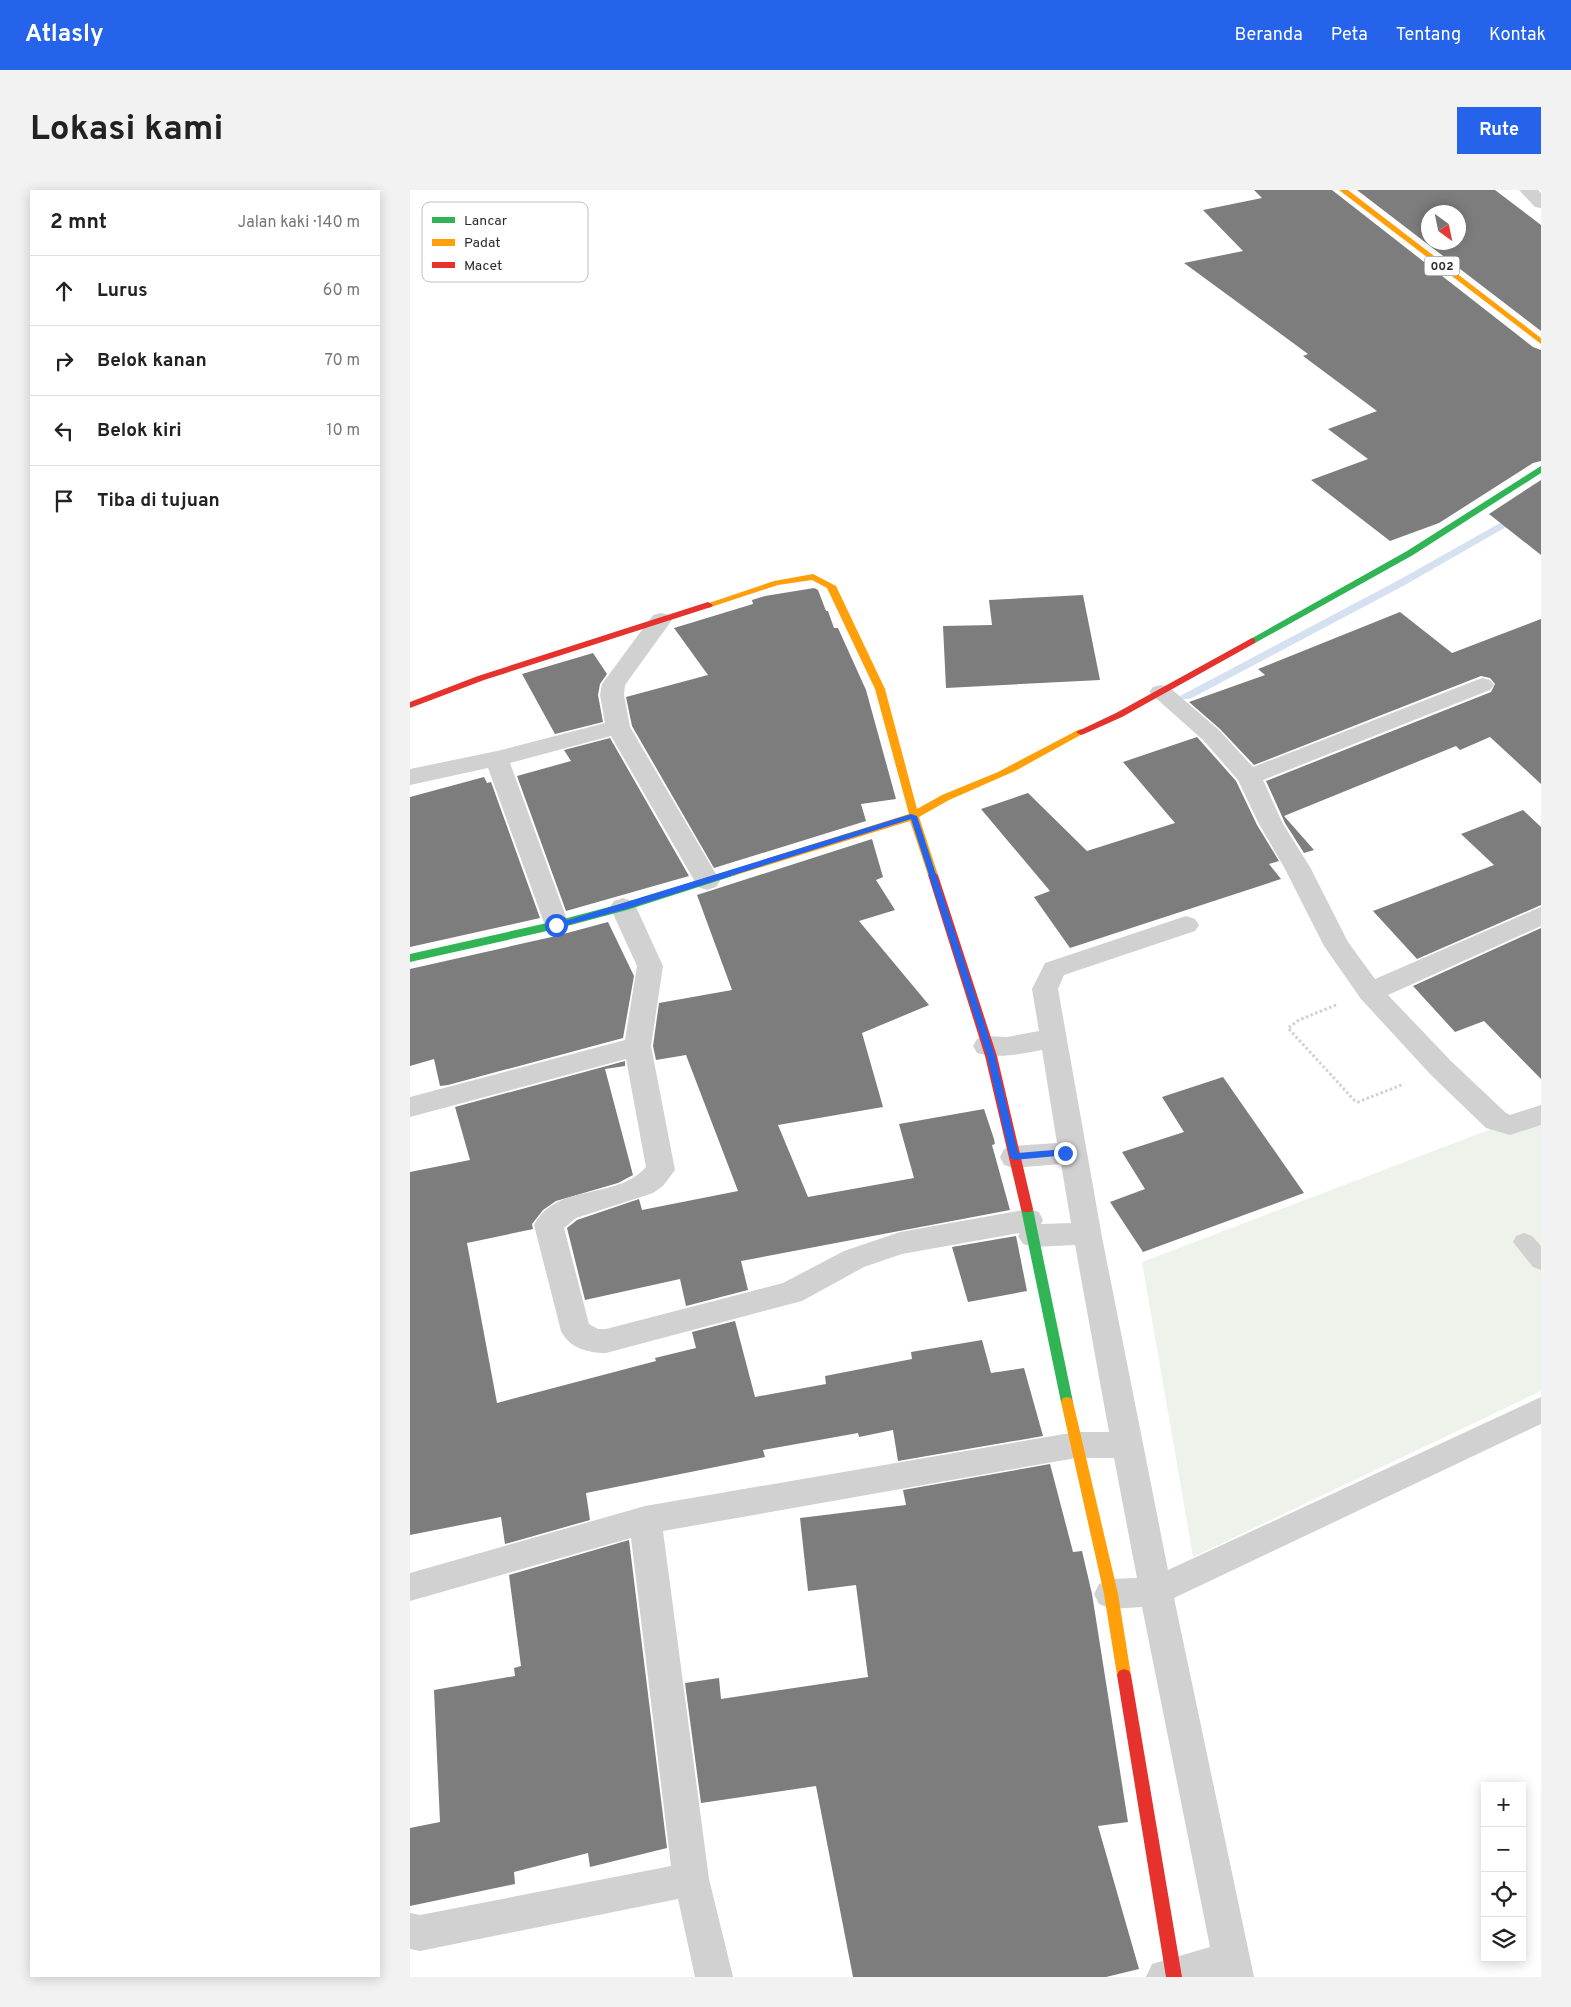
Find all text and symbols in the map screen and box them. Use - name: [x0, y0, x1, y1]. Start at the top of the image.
- text: Atlasly: [25, 20, 104, 50]
- text: Beranda: [1234, 24, 1303, 47]
- text: Peta: [1331, 24, 1368, 47]
- text: Tentang: [1396, 24, 1461, 47]
- text: Kontak: [1489, 24, 1546, 47]
- button: Rute: [1457, 107, 1541, 154]
- text: Lokasi kami: [30, 108, 223, 152]
- legend: [422, 202, 588, 282]
- north arrow: [1421, 205, 1466, 250]
- text: 2 mnt: [50, 209, 107, 236]
- text: Jalan kaki · 140 m: [238, 213, 360, 233]
- text: Lancar: [464, 213, 508, 230]
- text: Padat: [464, 235, 500, 252]
- road number: 002: [1424, 256, 1460, 275]
- text: Macet: [464, 258, 502, 275]
- icon: ahead: [50, 277, 78, 305]
- text: Lurus: [97, 279, 148, 303]
- text: 60 m: [323, 281, 360, 301]
- icon: right: [50, 347, 78, 375]
- text: Belok kanan: [97, 349, 207, 373]
- text: 70 m: [325, 351, 360, 371]
- icon: left: [50, 417, 78, 445]
- text: Belok kiri: [97, 419, 182, 443]
- text: 10 m: [326, 421, 360, 441]
- icon: arrive: [50, 487, 78, 515]
- text: Tiba di tujuan: [97, 489, 220, 513]
- route start: [545, 914, 568, 937]
- route end: [1054, 1142, 1077, 1165]
- map controls: [1481, 1782, 1526, 1962]
- button: +: [1481, 1782, 1526, 1827]
- button: −: [1481, 1827, 1526, 1872]
- button: locate: [1481, 1872, 1526, 1917]
- button: layers: [1481, 1917, 1526, 1962]

